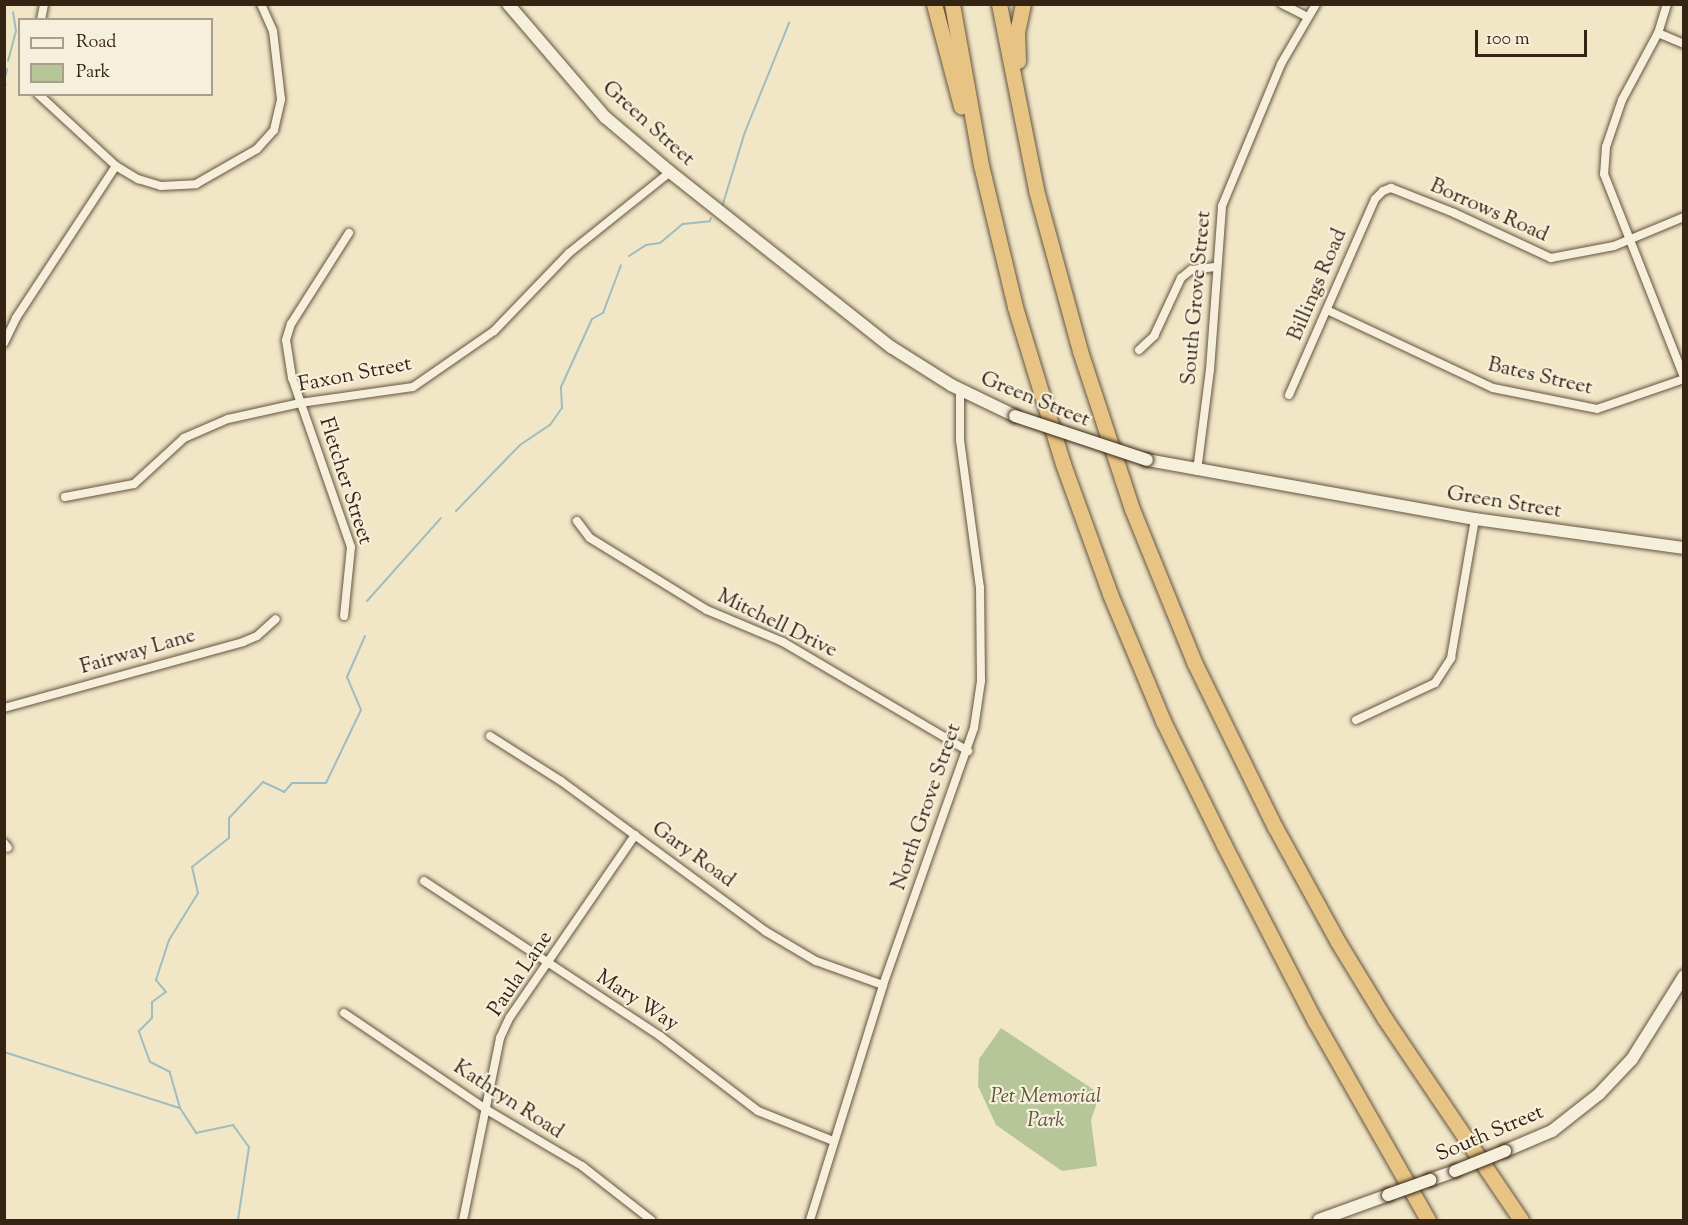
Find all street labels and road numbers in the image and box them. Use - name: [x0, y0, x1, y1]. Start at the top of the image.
- street label: Green Street: [597, 76, 699, 172]
- street label: Borrows Road: [1426, 174, 1552, 248]
- street label: South Grove Street: [1177, 210, 1217, 386]
- street label: Billings Road: [1283, 225, 1353, 345]
- street label: Faxon Street: [296, 352, 414, 398]
- street label: Bates Street: [1485, 353, 1595, 401]
- street label: Green Street: [977, 367, 1093, 433]
- street label: Fletcher Street: [313, 414, 377, 548]
- street label: Green Street: [1445, 482, 1563, 524]
- street label: Mitchell Drive: [713, 584, 841, 664]
- street label: Fairway Lane: [77, 623, 199, 681]
- street label: North Grove Street: [887, 720, 967, 894]
- street label: Gary Road: [647, 816, 739, 894]
- street label: Paula Lane: [483, 927, 559, 1021]
- street label: Mary Way: [591, 965, 683, 1037]
- street label: Kathryn Road: [448, 1055, 568, 1145]
- street label: South Street: [1432, 1100, 1548, 1168]

